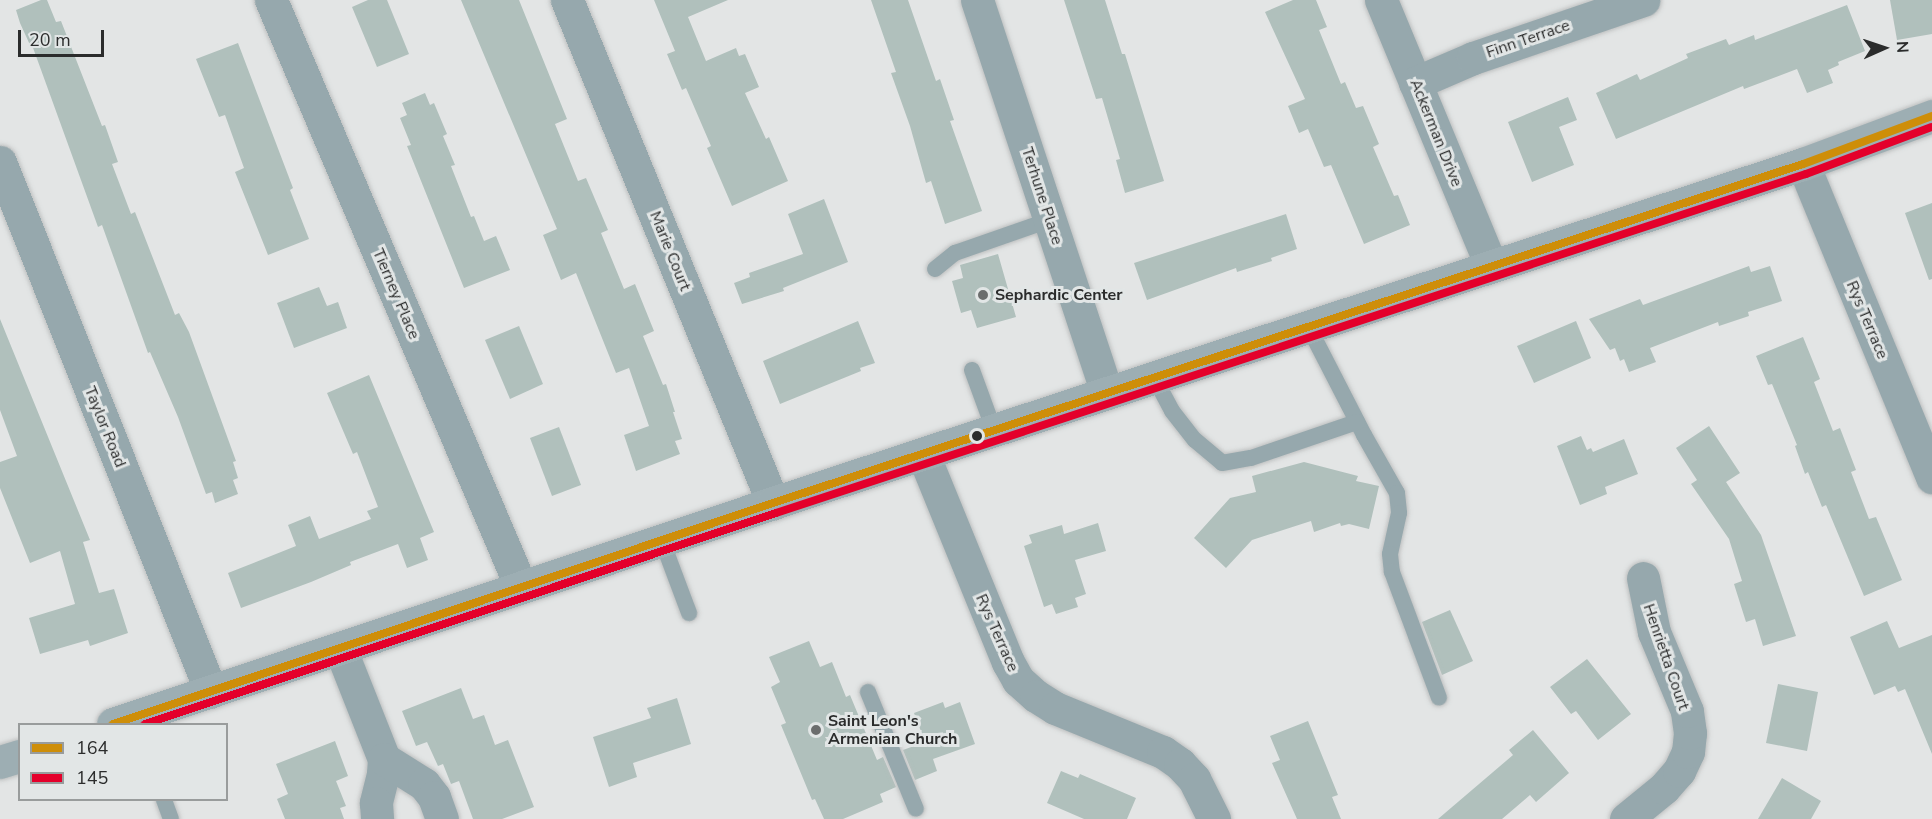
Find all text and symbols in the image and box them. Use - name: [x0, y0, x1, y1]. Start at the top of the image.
- street label: Finn Terrace: [1484, 16, 1572, 62]
- scale bar: [21, 18, 106, 56]
- north arrow: [1854, 18, 1914, 78]
- text: 20 m: [29, 28, 71, 52]
- text: N: [1891, 41, 1913, 54]
- street label: Ackerman Drive: [1406, 76, 1466, 190]
- street label: Terhune Place: [1017, 145, 1067, 247]
- street label: Marie Court: [645, 208, 695, 294]
- street label: Tierney Place: [368, 246, 424, 342]
- street label: Rys Terrace: [1842, 278, 1892, 362]
- place label: Sephardic Center: [995, 285, 1123, 305]
- marker: Sephardic Center: [976, 288, 990, 302]
- street label: Taylor Road: [80, 384, 130, 470]
- unlabelled marker: [971, 430, 983, 442]
- street label: Rys Terrace: [971, 591, 1023, 675]
- street label: Henrietta Court: [1639, 601, 1693, 713]
- place label: Saint Leon's Armenian Church: [828, 711, 957, 749]
- legend: [18, 723, 228, 801]
- marker: Saint Leon's Armenian Church: [809, 723, 823, 737]
- text: 164: [76, 736, 108, 760]
- text: 145: [76, 766, 108, 790]

